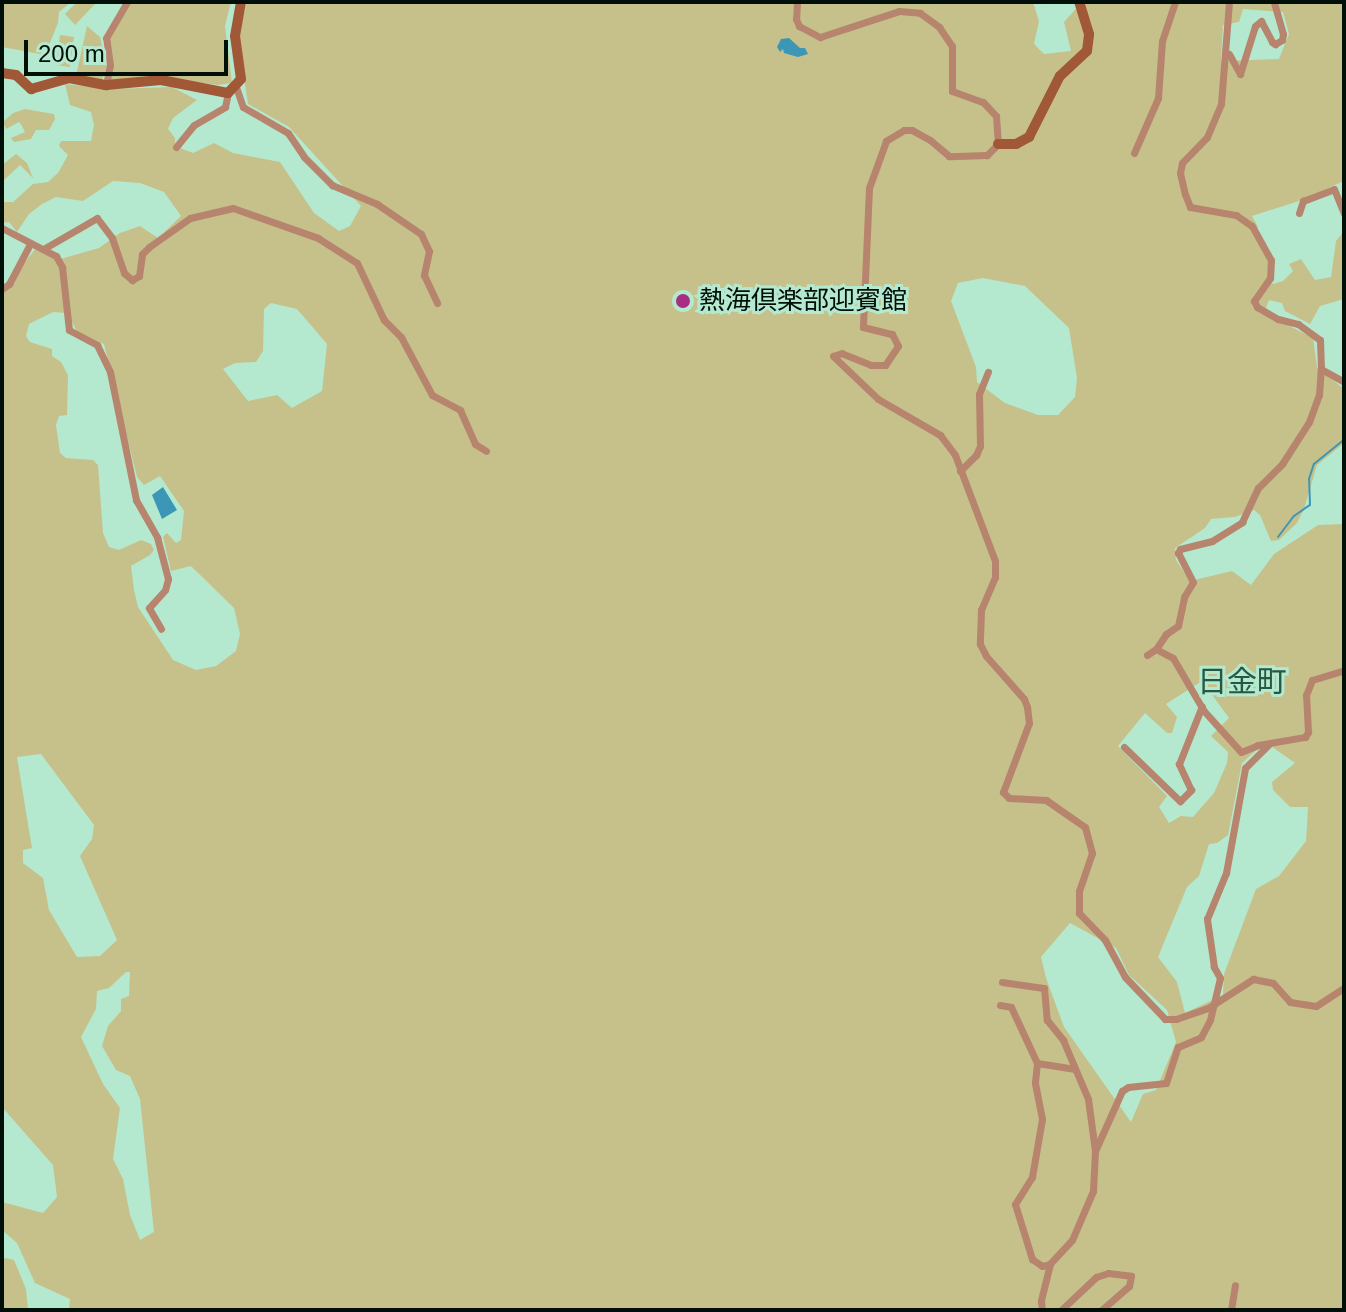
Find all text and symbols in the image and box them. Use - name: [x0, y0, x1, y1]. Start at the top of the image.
- scale bar: [28, 24, 232, 74]
- text: 200 m: [38, 40, 105, 67]
- place label: 熱海倶楽部迎賓館: [699, 285, 907, 317]
- marker: 熱海倶楽部迎賓館: [674, 292, 692, 310]
- district label: 日金町: [1197, 664, 1287, 700]

